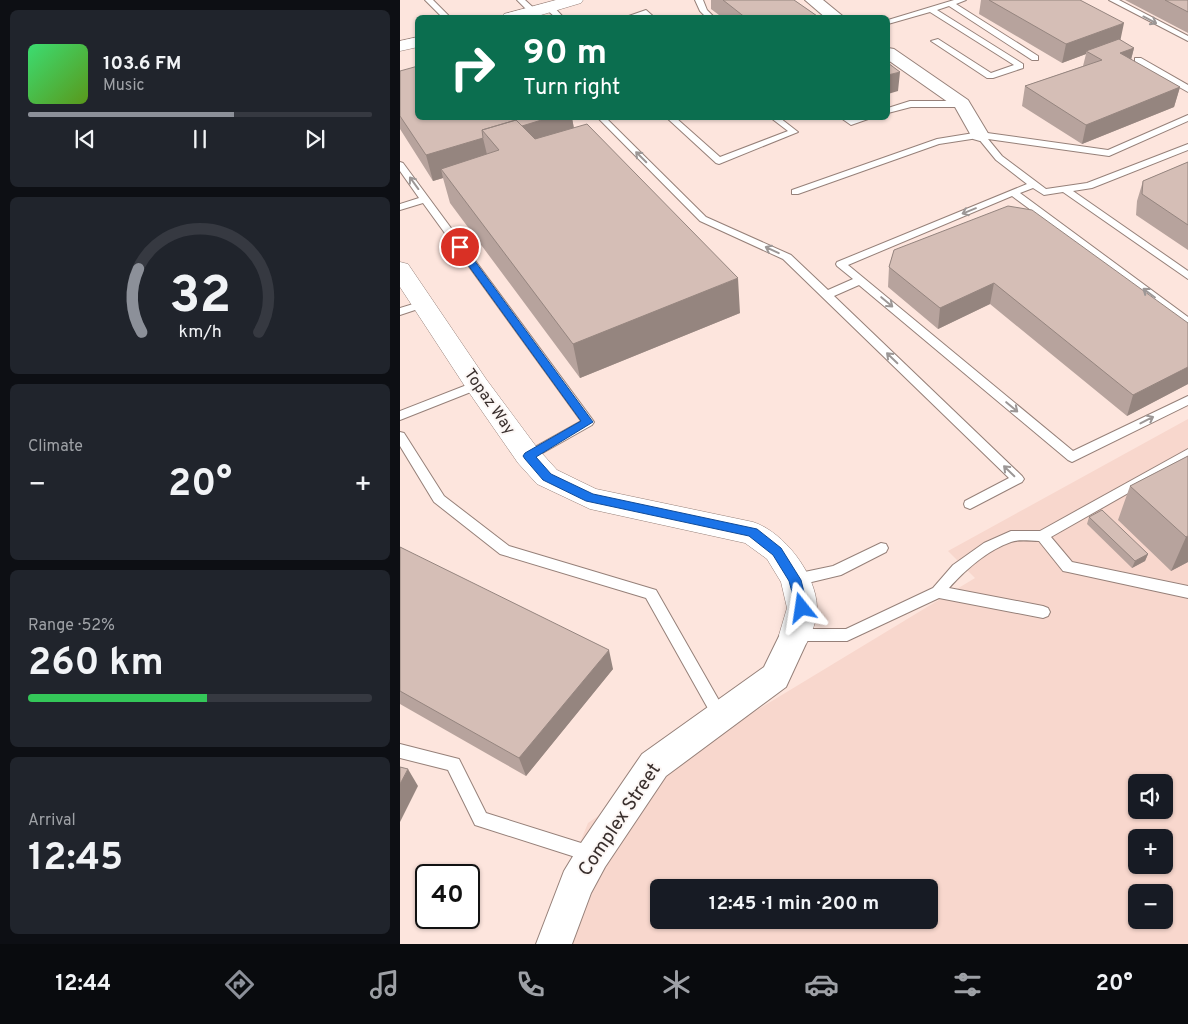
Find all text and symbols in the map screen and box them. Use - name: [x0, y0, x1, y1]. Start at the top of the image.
- one-way arrow: [1143, 15, 1158, 25]
- text: 90 m: [523, 32, 607, 76]
- icon: right: [440, 35, 505, 100]
- text: 103.6 FM: [103, 52, 181, 76]
- text: Turn right: [523, 75, 620, 102]
- text: Music: [103, 76, 144, 96]
- icon: previous: [71, 125, 99, 153]
- icon: pause: [186, 125, 214, 153]
- icon: next: [301, 125, 329, 153]
- one-way arrow: [636, 152, 648, 164]
- one-way arrow: [408, 177, 419, 190]
- one-way arrow: [961, 208, 976, 217]
- pin: [439, 226, 481, 268]
- icon: arrive: [446, 233, 474, 261]
- one-way arrow: [765, 245, 780, 254]
- text: 32: [169, 265, 231, 331]
- one-way arrow: [1142, 288, 1156, 298]
- one-way arrow: [881, 297, 894, 308]
- text: km/h: [178, 321, 222, 344]
- one-way arrow: [885, 352, 898, 364]
- street label: Topaz Way: [459, 365, 519, 439]
- one-way arrow: [1005, 401, 1018, 412]
- one-way arrow: [1139, 415, 1154, 424]
- text: Climate: [28, 437, 83, 457]
- text: 20°: [168, 461, 232, 510]
- one-way arrow: [1003, 465, 1016, 477]
- text: −: [28, 468, 46, 504]
- text: +: [354, 468, 372, 504]
- position arrow: [775, 581, 827, 633]
- text: Range · 52%: [28, 616, 115, 636]
- text: 260 km: [28, 640, 164, 689]
- street label: Complex Street: [573, 759, 667, 881]
- map controls: [1128, 774, 1173, 929]
- button: sound: [1128, 774, 1173, 819]
- text: Arrival: [28, 811, 76, 831]
- button: +: [1128, 829, 1173, 874]
- text: 12:45: [28, 835, 123, 884]
- speed limit sign: 40: [415, 864, 480, 929]
- button: −: [1128, 884, 1173, 929]
- text: 12:45 · 1 min · 200 m: [709, 892, 879, 916]
- icon: directions: [222, 967, 257, 1002]
- icon: music: [367, 967, 402, 1002]
- icon: phone: [513, 967, 548, 1002]
- icon: climate: [659, 967, 694, 1002]
- icon: car: [804, 967, 839, 1002]
- icon: filters: [950, 967, 985, 1002]
- text: 12:44: [55, 971, 111, 998]
- text: 20°: [1096, 971, 1133, 998]

